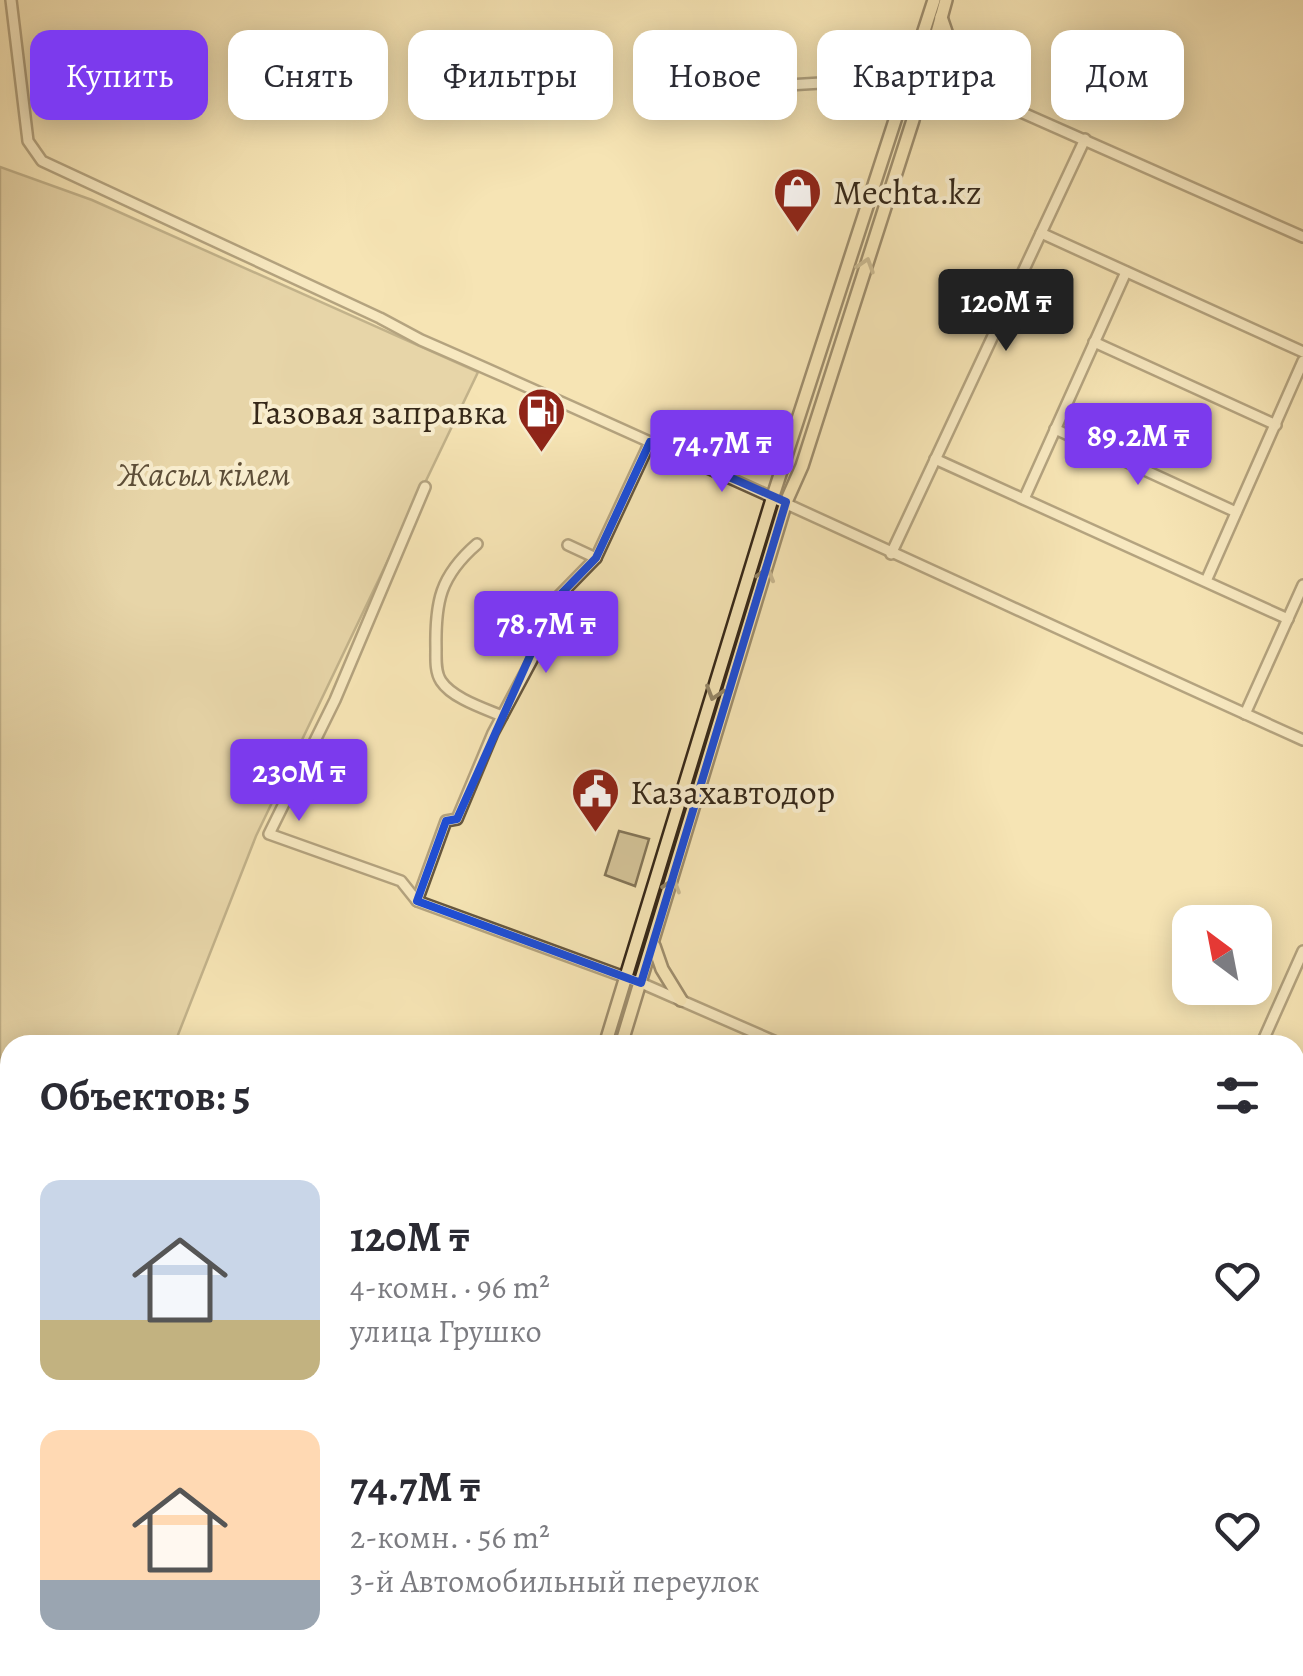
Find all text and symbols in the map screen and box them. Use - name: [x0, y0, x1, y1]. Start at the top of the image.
- chip: Купить: [30, 30, 208, 120]
- chip: Снять: [228, 30, 388, 120]
- chip: Фильтры: [408, 30, 613, 120]
- chip: Новое: [633, 30, 797, 120]
- chip: Квартира: [817, 30, 1031, 120]
- chip: Дом: [1051, 30, 1184, 120]
- shop icon: Mechta.kz: [772, 166, 824, 234]
- place label: Mechta.kz: [833, 168, 982, 216]
- one-way arrow: [855, 257, 875, 274]
- pin: 120M ₸: [925, 269, 1087, 354]
- text: 120M ₸: [960, 279, 1052, 323]
- fuel station icon: Газовая заправка: [516, 386, 568, 454]
- place label: Газовая заправка: [251, 388, 507, 436]
- pin: 89.2M ₸: [1046, 403, 1230, 488]
- pin: 74.7M ₸: [630, 410, 814, 495]
- text: 89.2M ₸: [1087, 413, 1189, 457]
- text: 74.7M ₸: [672, 420, 772, 464]
- park label: Жасыл кілем: [116, 450, 291, 498]
- one-way arrow: [754, 565, 775, 583]
- pin: 78.7M ₸: [454, 591, 638, 676]
- text: 78.7M ₸: [496, 601, 596, 645]
- one-way arrow: [706, 684, 726, 701]
- pin: 230M ₸: [218, 739, 380, 824]
- text: 230M ₸: [252, 749, 346, 793]
- public building icon: Казахавтодор: [569, 766, 621, 834]
- place label: Казахавтодор: [630, 768, 835, 816]
- one-way arrow: [660, 877, 681, 894]
- north arrow: [1172, 905, 1272, 1005]
- map controls: [1172, 905, 1272, 1005]
- text: Объектов: 5: [40, 1067, 251, 1124]
- icon: filters: [1210, 1068, 1265, 1123]
- text: 120M ₸: [350, 1208, 470, 1265]
- icon: home: [120, 1220, 240, 1340]
- icon: heart: [1210, 1253, 1265, 1308]
- text: 4-комн. · 96 m²: [350, 1265, 550, 1309]
- text: улица Грушко: [350, 1309, 542, 1353]
- text: 74.7M ₸: [350, 1458, 480, 1515]
- icon: home: [120, 1470, 240, 1590]
- icon: heart: [1210, 1503, 1265, 1558]
- text: 2-комн. · 56 m²: [350, 1515, 550, 1559]
- text: 3-й Автомобильный переулок: [350, 1559, 760, 1603]

